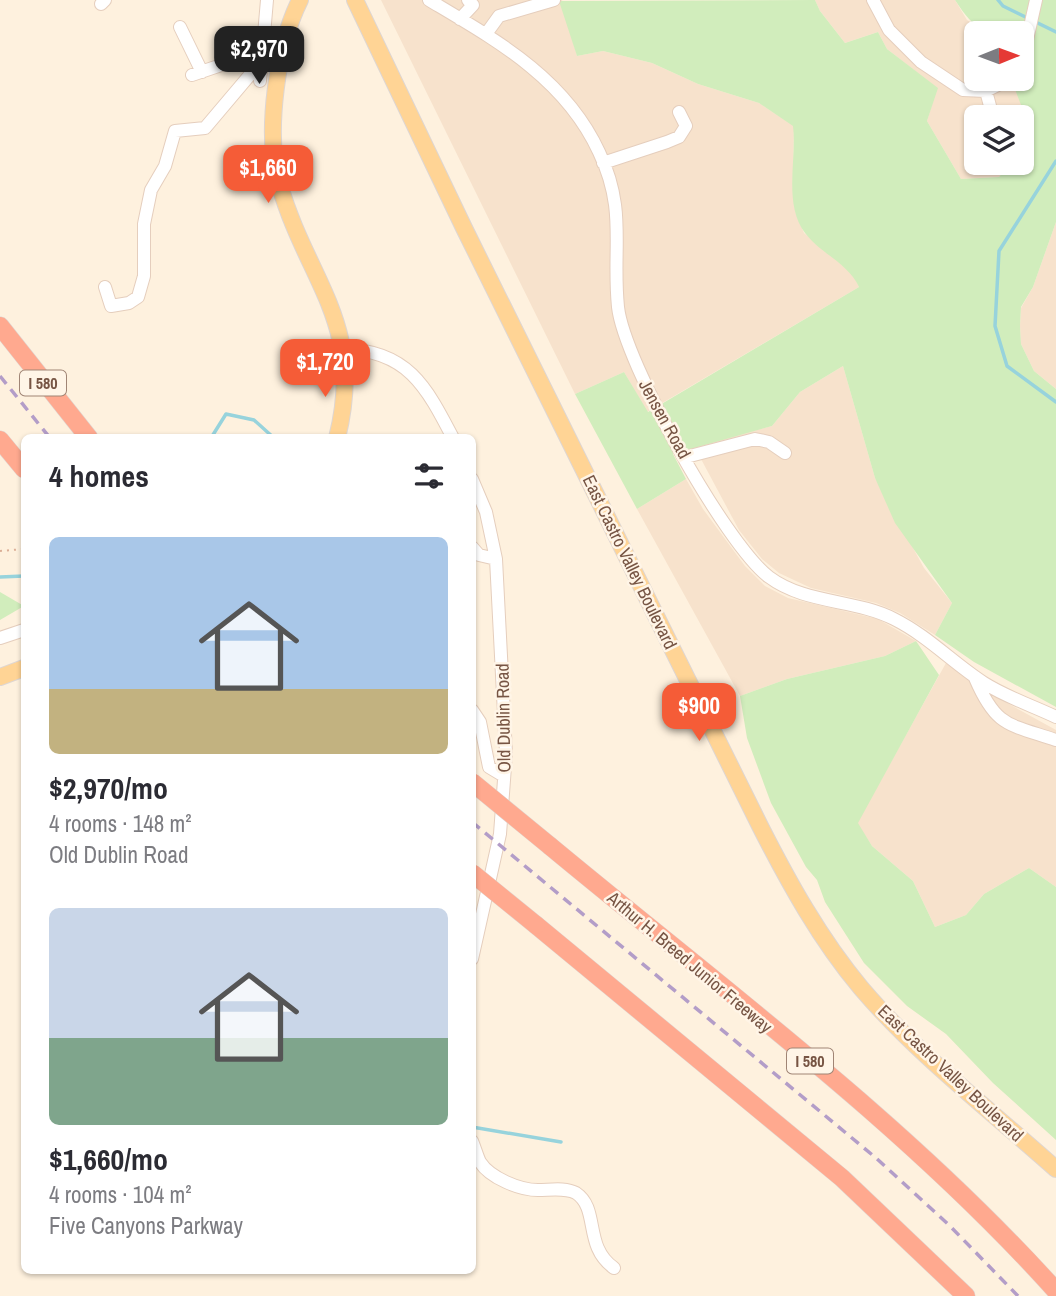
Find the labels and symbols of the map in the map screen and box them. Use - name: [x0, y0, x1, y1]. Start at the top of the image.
- north arrow: [964, 21, 1034, 91]
- pin: $2,970: [202, 27, 316, 86]
- pin: $1,660: [211, 146, 325, 205]
- pin: $1,720: [268, 340, 382, 399]
- road number: I 580: [20, 370, 66, 396]
- street label: Jensen Road: [633, 375, 697, 463]
- street label: East Castro Valley Boulevard: [577, 471, 683, 653]
- street label: Old Dublin Road: [490, 663, 516, 773]
- pin: $900: [658, 684, 740, 743]
- street label: Arthur H. Breed Junior Freeway: [601, 885, 778, 1039]
- street label: East Castro Valley Boulevard: [873, 999, 1029, 1147]
- road number: I 580: [787, 1049, 833, 1074]

